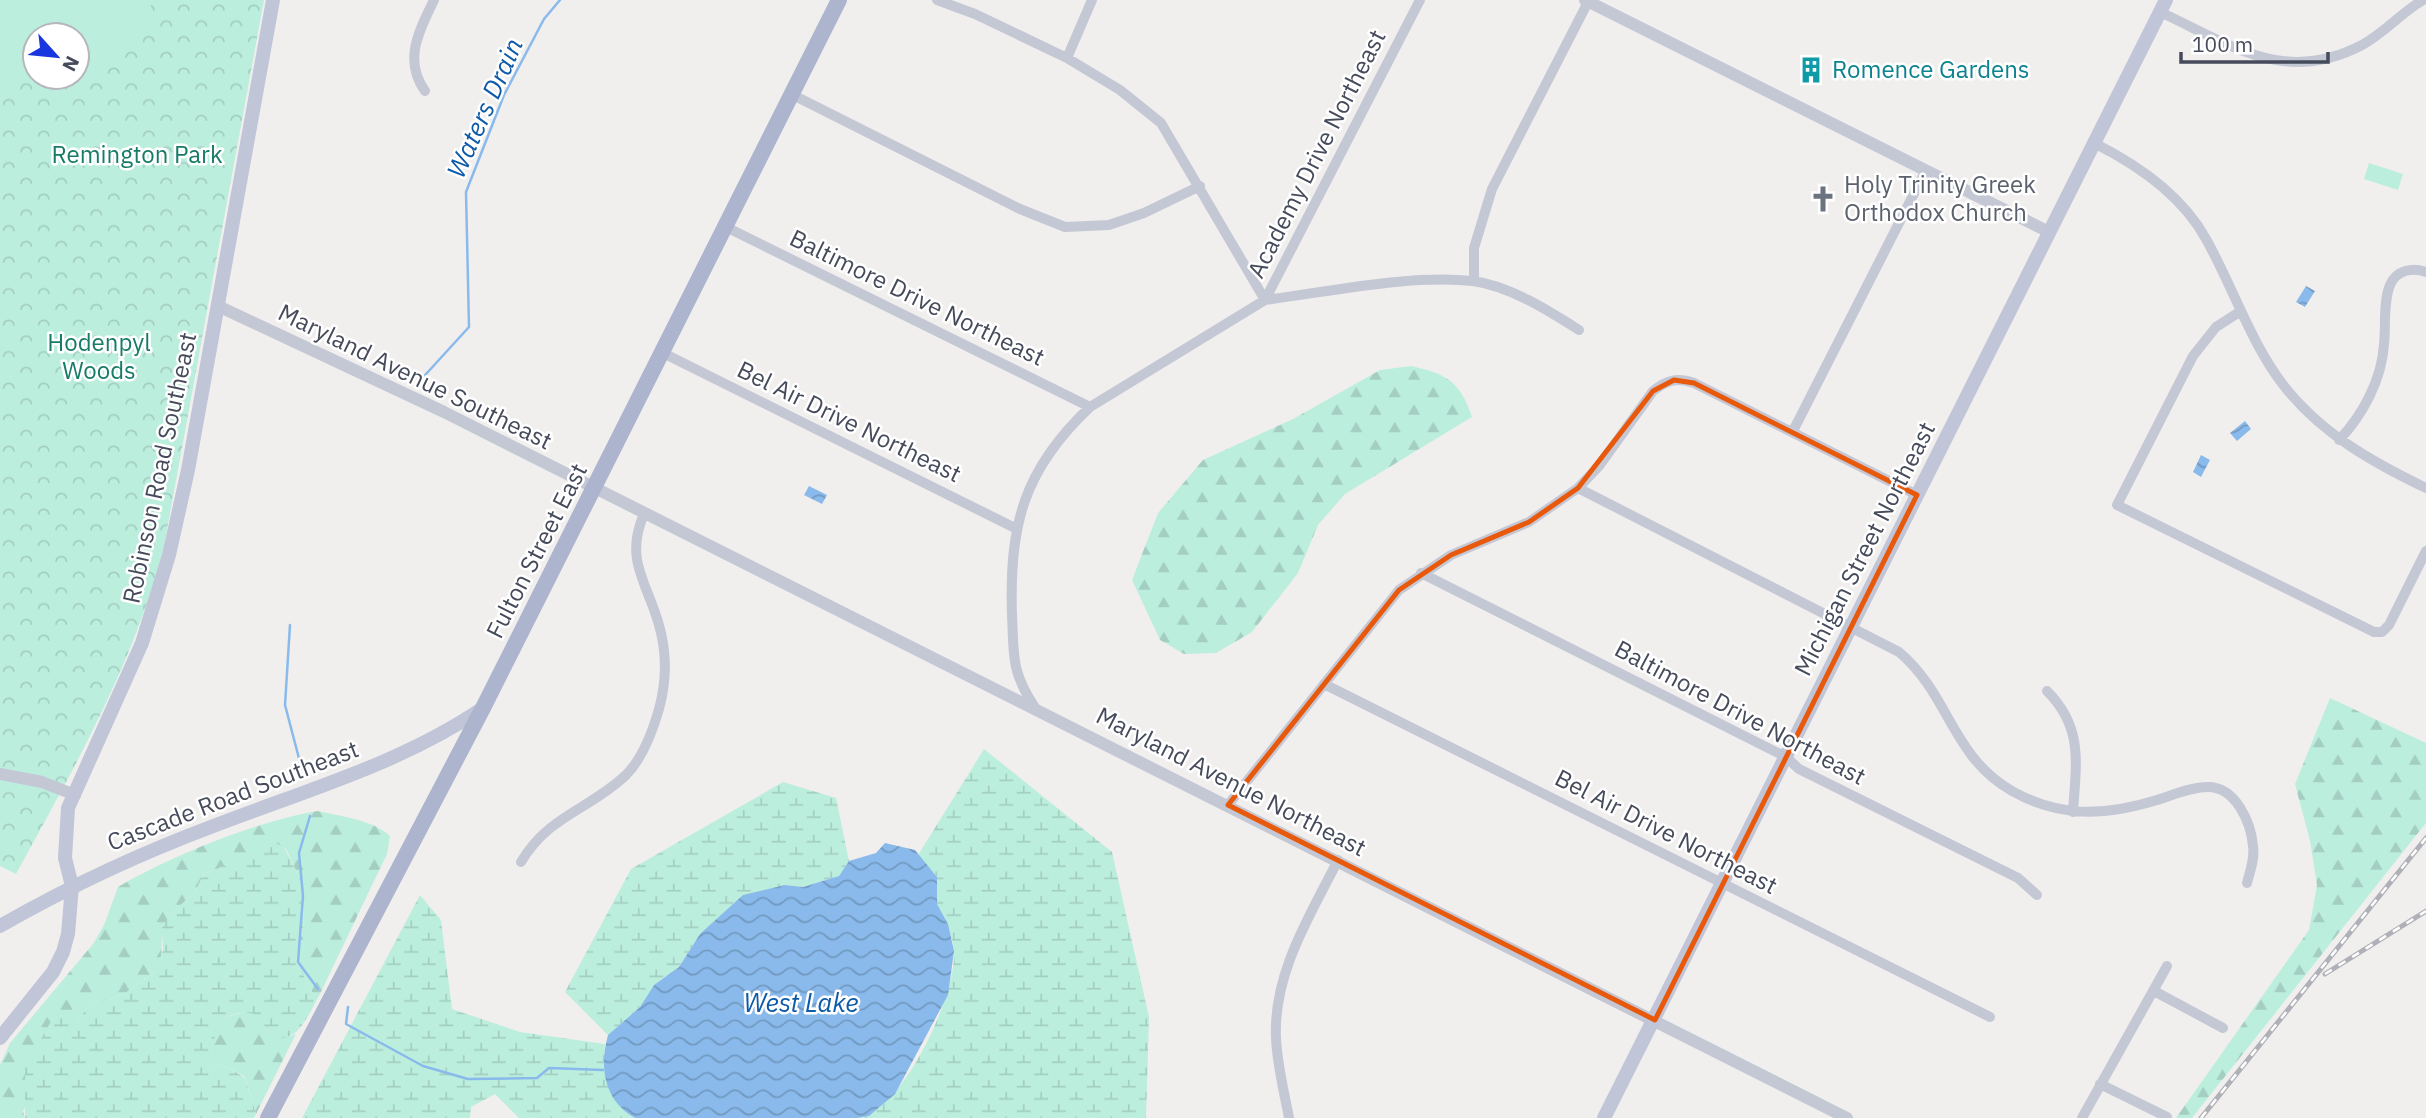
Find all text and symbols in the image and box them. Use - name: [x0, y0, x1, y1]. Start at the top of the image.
- north arrow: [21, 21, 91, 91]
- scale bar: [2181, 21, 2328, 65]
- street label: Academy Drive Northeast: [1240, 24, 1393, 283]
- text: 100 m: [2192, 30, 2253, 58]
- water label: Waters Drain: [438, 32, 530, 183]
- text: N: [57, 52, 85, 75]
- place label: Romence Gardens: [1832, 53, 2030, 85]
- building icon: Romence Gardens: [1796, 55, 1826, 85]
- park label: Remington Park: [51, 138, 223, 170]
- place label: Holy Trinity Greek Orthodox Church: [1844, 168, 2036, 228]
- church icon: Holy Trinity Greek Orthodox Church: [1808, 184, 1838, 214]
- street label: Baltimore Drive Northeast: [785, 221, 1050, 373]
- street label: Maryland Avenue Southeast: [273, 296, 558, 456]
- park label: Hodenpyl Woods: [47, 326, 151, 386]
- street label: Robinson Road Southeast: [115, 329, 203, 606]
- street label: Bel Air Drive Northeast: [732, 353, 967, 489]
- street label: Michigan Street Northeast: [1786, 416, 1942, 681]
- street label: Fulton Street East: [478, 458, 594, 643]
- street label: Baltimore Drive Northeast: [1609, 632, 1872, 792]
- street label: Maryland Avenue Northeast: [1091, 699, 1372, 863]
- street label: Cascade Road Southeast: [102, 732, 363, 858]
- street label: Bel Air Drive Northeast: [1550, 761, 1783, 901]
- water label: West Lake: [743, 985, 859, 1019]

